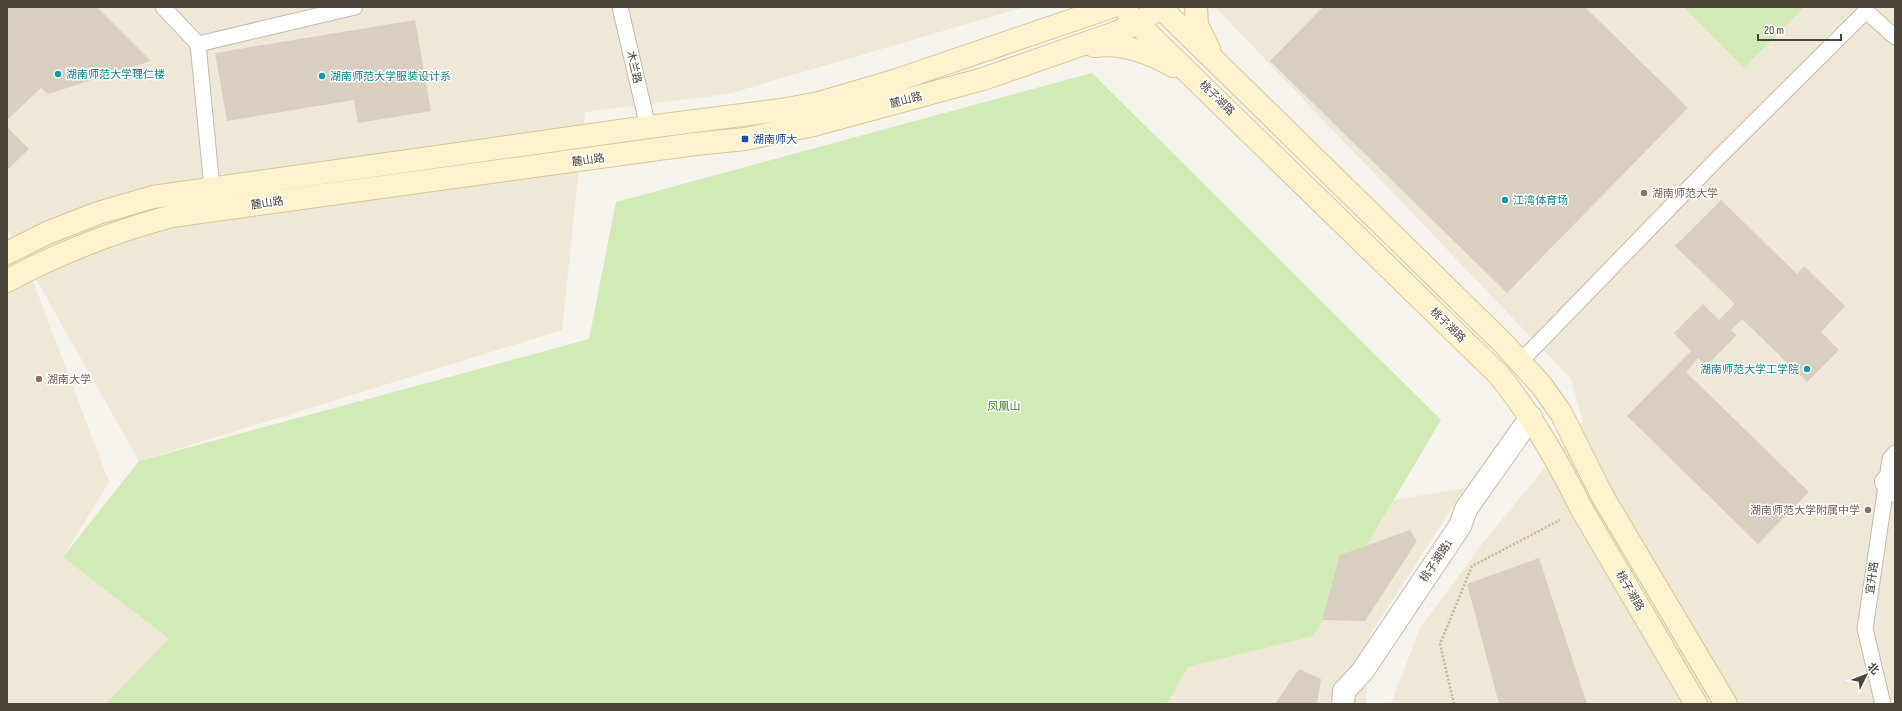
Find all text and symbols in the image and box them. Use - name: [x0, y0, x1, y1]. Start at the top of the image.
- scale bar: [1758, 16, 1841, 42]
- text: 20 m: [1764, 23, 1784, 38]
- street label: 木兰路: [624, 49, 644, 85]
- place label: 湖南师范大学理仁楼: [66, 68, 165, 81]
- marker: 湖南师范大学理仁楼: [53, 69, 63, 79]
- place label: 湖南师范大学服装设计系: [330, 70, 451, 83]
- marker: 湖南师范大学服装设计系: [317, 71, 327, 81]
- street label: 桃子湖路: [1197, 78, 1237, 118]
- street label: 麓山路: [888, 89, 924, 111]
- place label: 湖南师大: [753, 133, 797, 146]
- marker: 湖南师大: [740, 134, 750, 144]
- street label: 麓山路: [571, 151, 605, 169]
- place label: 湖南师范大学: [1652, 187, 1718, 200]
- marker: 湖南师范大学: [1639, 188, 1649, 198]
- street label: 麓山路: [250, 194, 284, 212]
- place label: 江湾体育场: [1513, 194, 1568, 207]
- marker: 江湾体育场: [1500, 195, 1510, 205]
- street label: 桃子湖路: [1428, 305, 1468, 345]
- place label: 湖南师范大学工学院: [1700, 363, 1799, 376]
- marker: 湖南师范大学工学院: [1802, 364, 1812, 374]
- place label: 湖南大学: [47, 373, 91, 386]
- marker: 湖南大学: [34, 374, 44, 384]
- park label: 凤凰山: [988, 400, 1021, 413]
- place label: 湖南师范大学附属中学: [1750, 504, 1860, 517]
- marker: 湖南师范大学附属中学: [1863, 505, 1873, 515]
- street label: 桃子湖路1: [1417, 537, 1455, 584]
- street label: 宜升路: [1863, 561, 1881, 595]
- street label: 桃子湖路: [1613, 569, 1647, 613]
- north arrow: [1846, 655, 1886, 695]
- text: 北: [1864, 660, 1881, 677]

